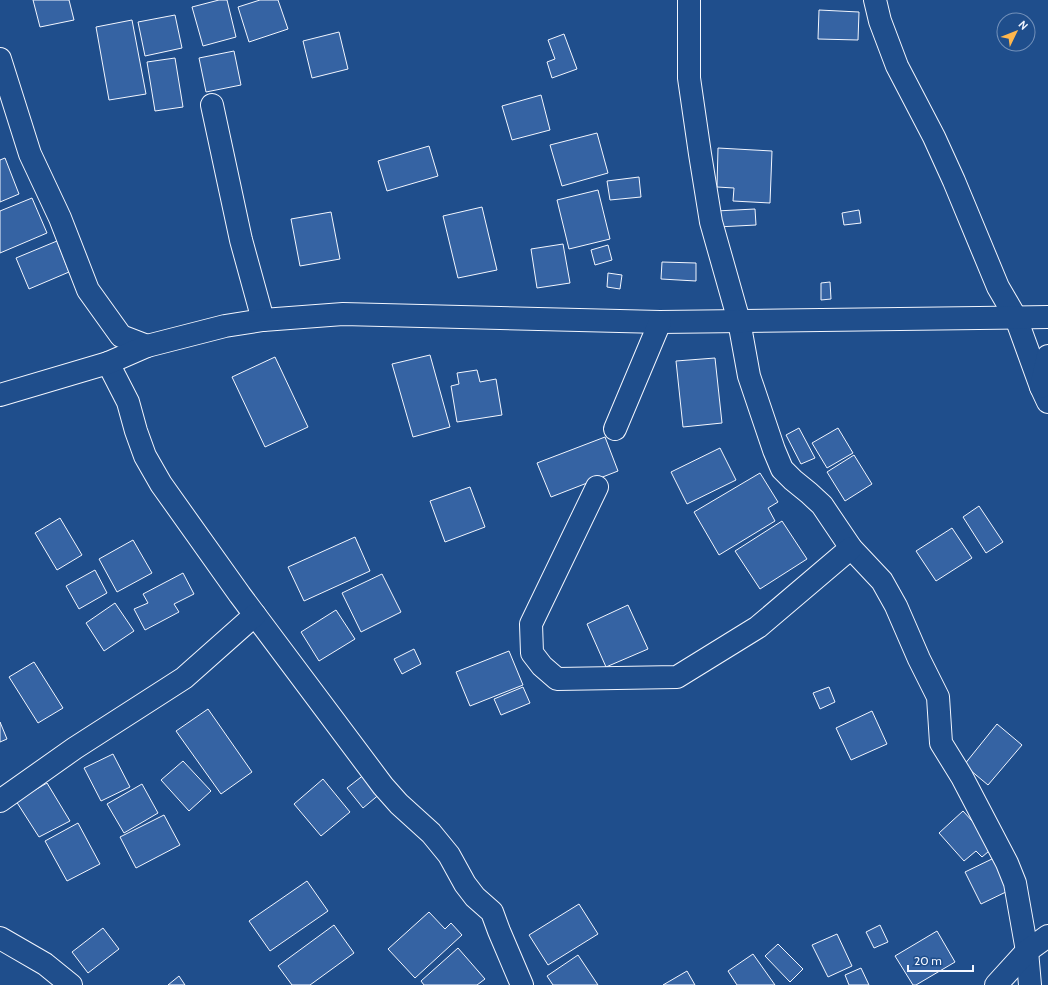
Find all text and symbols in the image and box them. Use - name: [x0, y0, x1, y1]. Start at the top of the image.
- north arrow: [996, 12, 1036, 52]
- text: N: [1016, 18, 1031, 33]
- scale bar: [908, 947, 973, 973]
- text: 20 m: [914, 953, 942, 968]

